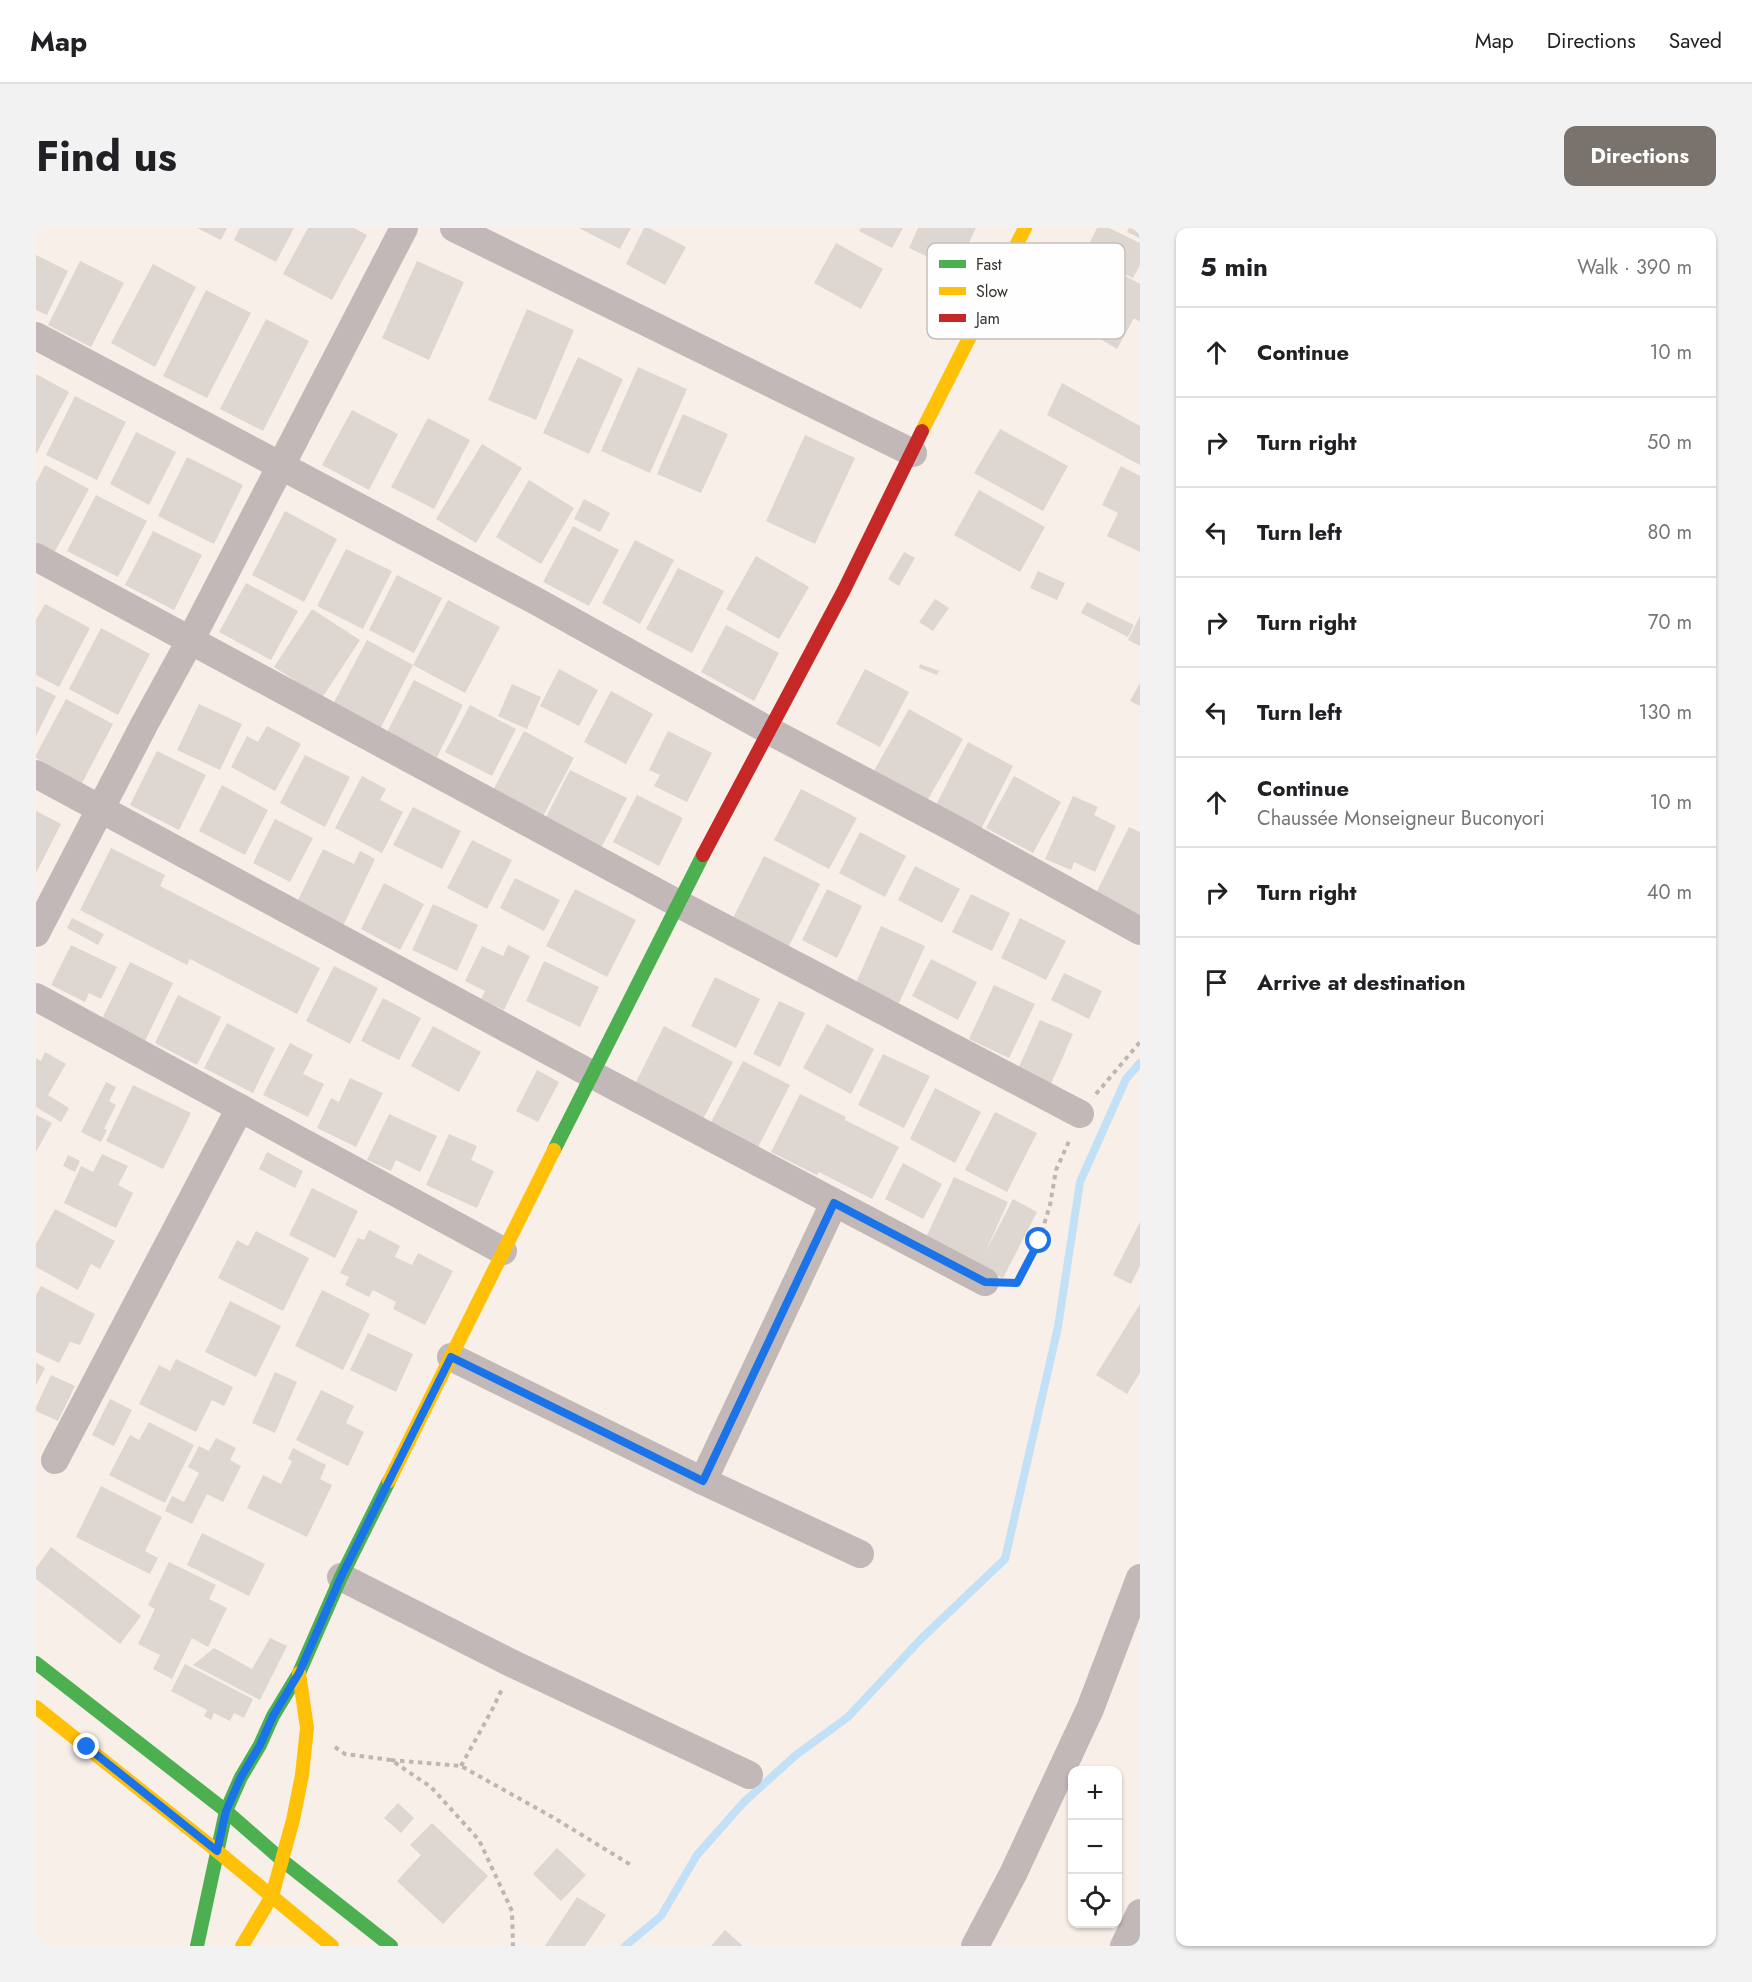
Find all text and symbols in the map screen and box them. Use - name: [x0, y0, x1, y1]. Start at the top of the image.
- text: Map: [30, 21, 87, 62]
- text: Map: [1475, 26, 1514, 56]
- text: Directions: [1547, 26, 1636, 56]
- text: Saved: [1669, 26, 1722, 56]
- text: Find us: [36, 126, 177, 187]
- button: Directions: [1564, 126, 1716, 186]
- legend: [927, 243, 1125, 339]
- text: 5 min: [1200, 248, 1268, 286]
- text: Fast: [976, 253, 1002, 276]
- text: Walk · 390 m: [1577, 253, 1692, 282]
- text: Slow: [976, 280, 1008, 303]
- text: Jam: [974, 307, 1000, 330]
- icon: ahead: [1200, 336, 1233, 369]
- text: Continue: [1257, 336, 1349, 368]
- text: 10 m: [1649, 338, 1692, 367]
- icon: right: [1200, 426, 1233, 459]
- text: Turn right: [1257, 426, 1357, 458]
- text: 50 m: [1647, 428, 1692, 457]
- icon: left: [1200, 516, 1233, 549]
- text: Turn left: [1257, 516, 1342, 548]
- text: 80 m: [1647, 518, 1692, 547]
- icon: right: [1200, 606, 1233, 639]
- text: Turn right: [1257, 606, 1357, 638]
- text: 70 m: [1648, 608, 1692, 637]
- icon: left: [1200, 696, 1233, 729]
- text: Turn left: [1257, 696, 1342, 728]
- text: 130 m: [1638, 698, 1692, 727]
- text: Continue: [1257, 772, 1349, 804]
- icon: ahead: [1200, 786, 1233, 819]
- text: 10 m: [1649, 788, 1692, 817]
- text: Chaussée Monseigneur Buconyori: [1257, 804, 1545, 833]
- icon: right: [1200, 876, 1233, 909]
- text: Turn right: [1257, 876, 1357, 908]
- text: 40 m: [1647, 878, 1692, 907]
- icon: arrive: [1200, 966, 1233, 999]
- text: Arrive at destination: [1257, 966, 1466, 998]
- route start: [1025, 1227, 1051, 1253]
- route end: [73, 1733, 99, 1759]
- map controls: [1068, 1766, 1122, 1928]
- button: +: [1068, 1766, 1122, 1820]
- button: −: [1068, 1820, 1122, 1874]
- button: locate: [1068, 1874, 1122, 1928]

